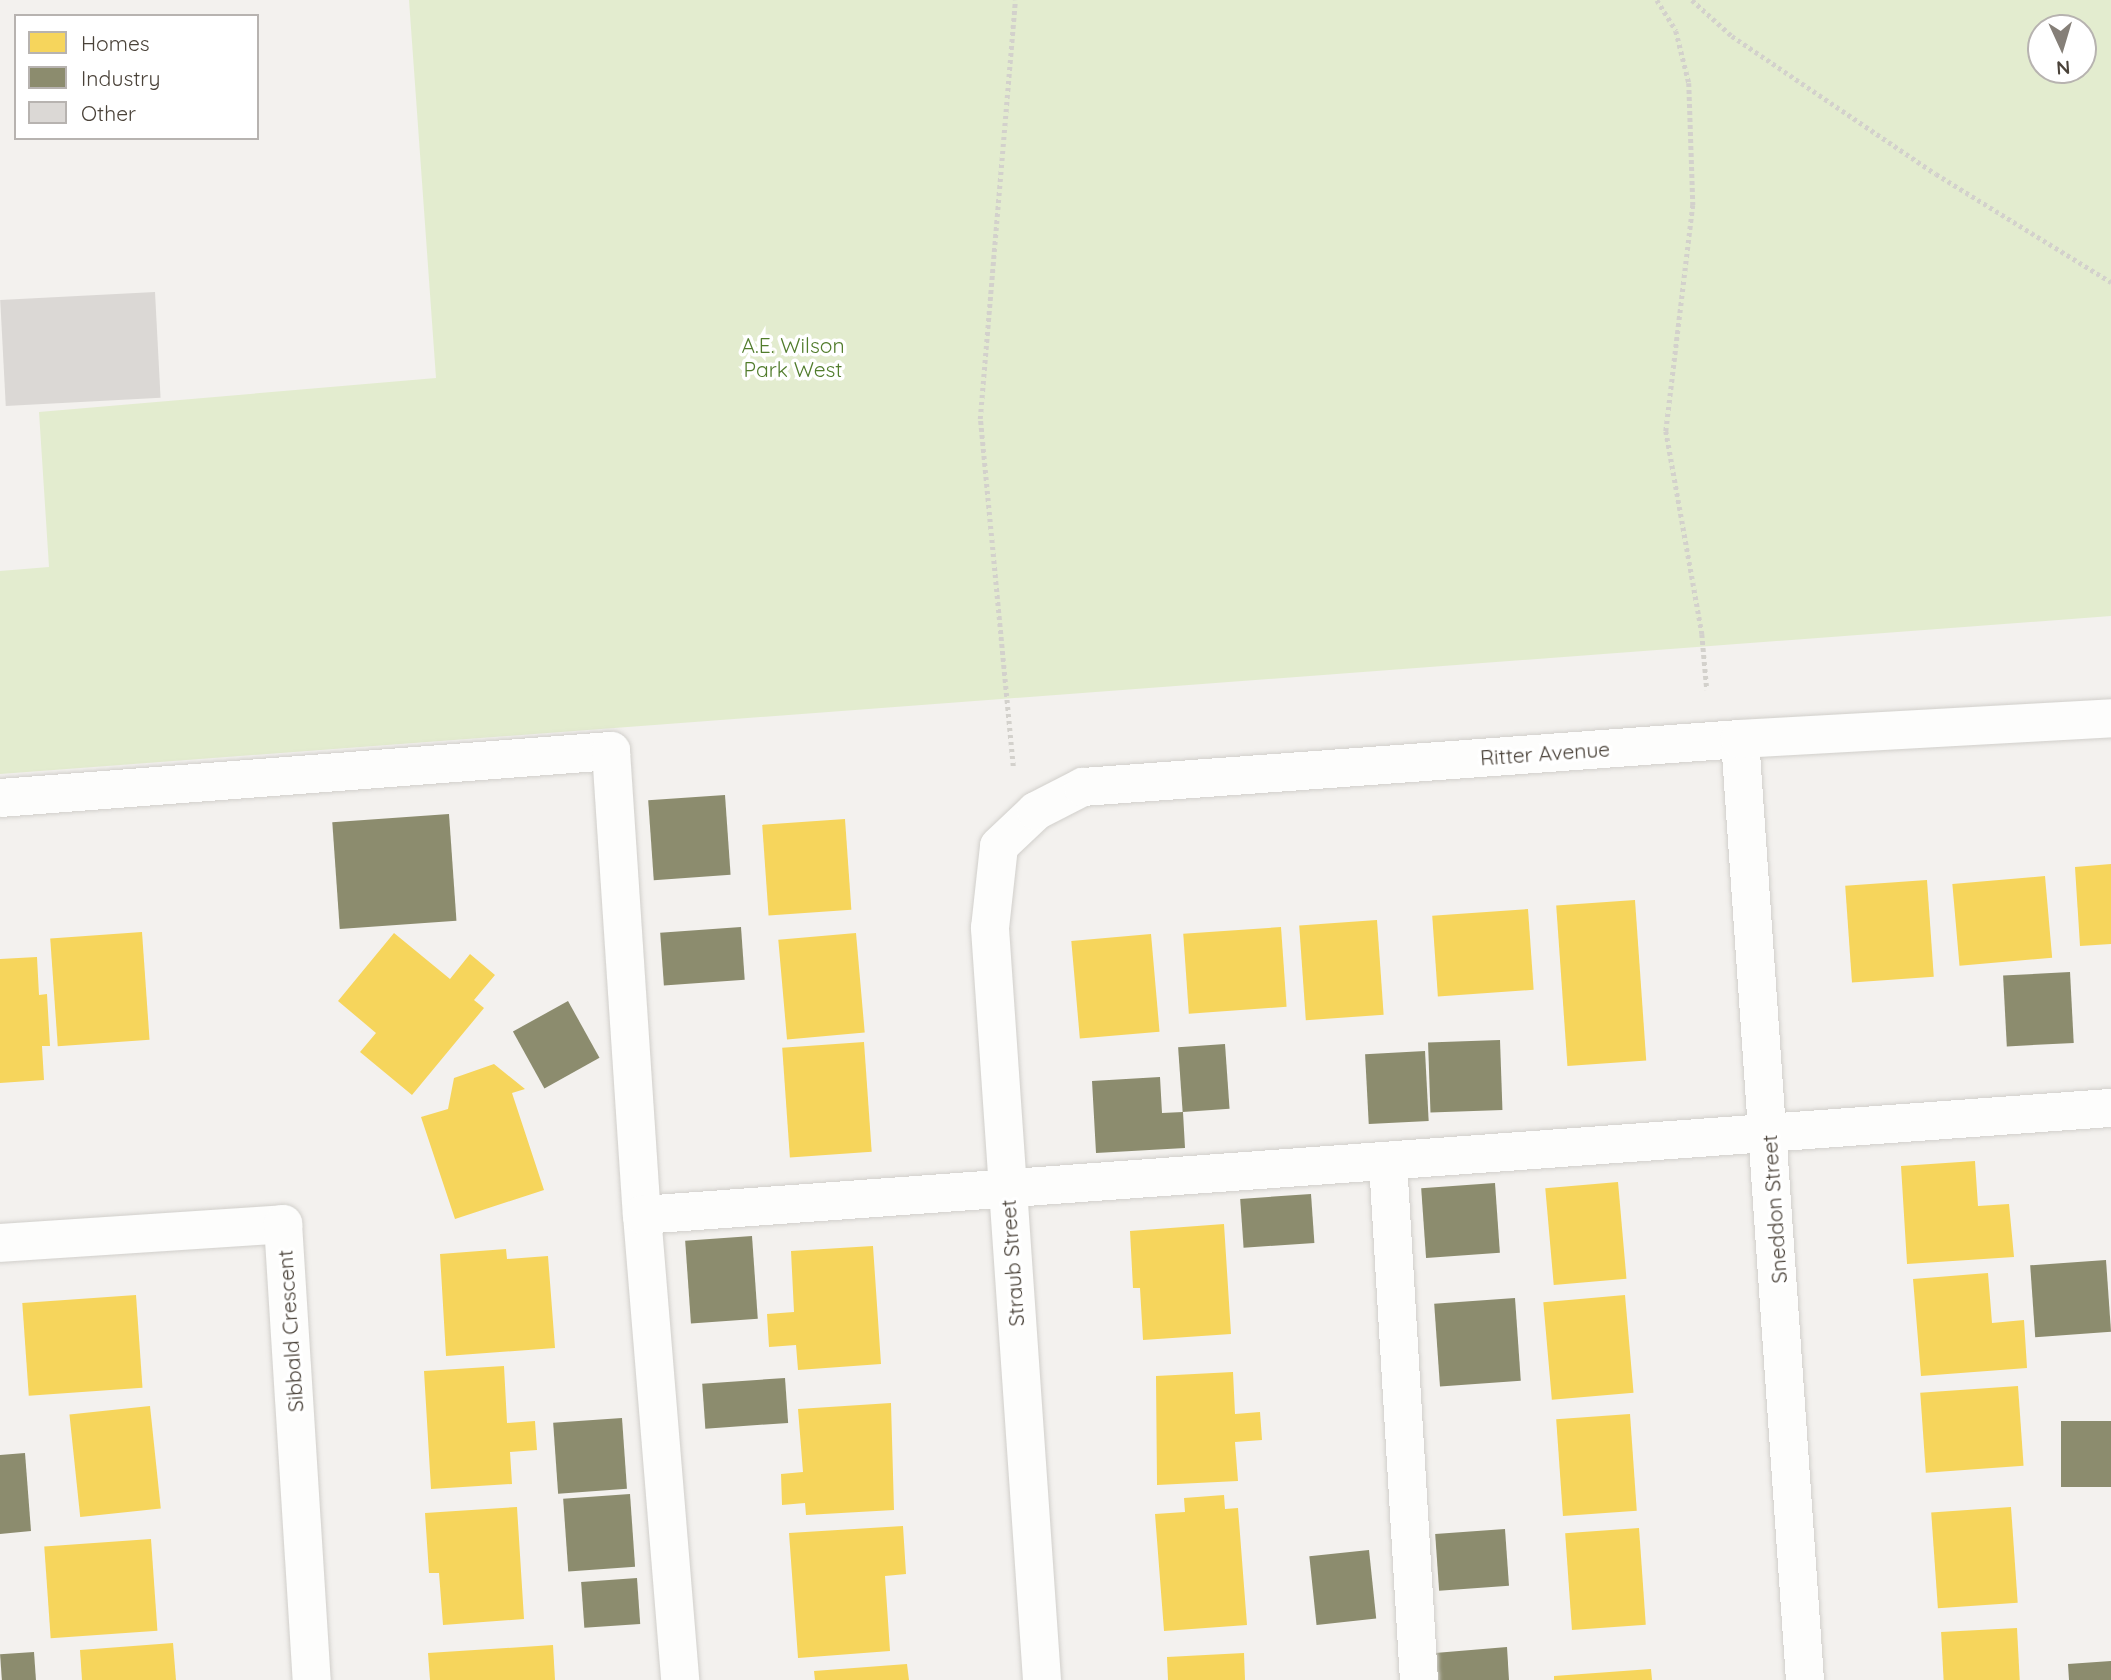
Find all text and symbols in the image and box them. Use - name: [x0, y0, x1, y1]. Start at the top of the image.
- legend: [14, 14, 259, 140]
- north arrow: [2027, 14, 2097, 84]
- text: Homes: [81, 30, 150, 56]
- text: N: [2056, 55, 2071, 80]
- text: Industry: [81, 65, 160, 91]
- text: Other: [81, 100, 136, 126]
- park label: A.E. Wilson Park West: [741, 332, 845, 382]
- street label: Ritter Avenue: [1479, 736, 1611, 770]
- street label: Sneddon Street: [1756, 1134, 1792, 1284]
- street label: Straub Street: [995, 1199, 1029, 1327]
- street label: Sibbald Crescent: [272, 1249, 308, 1413]

